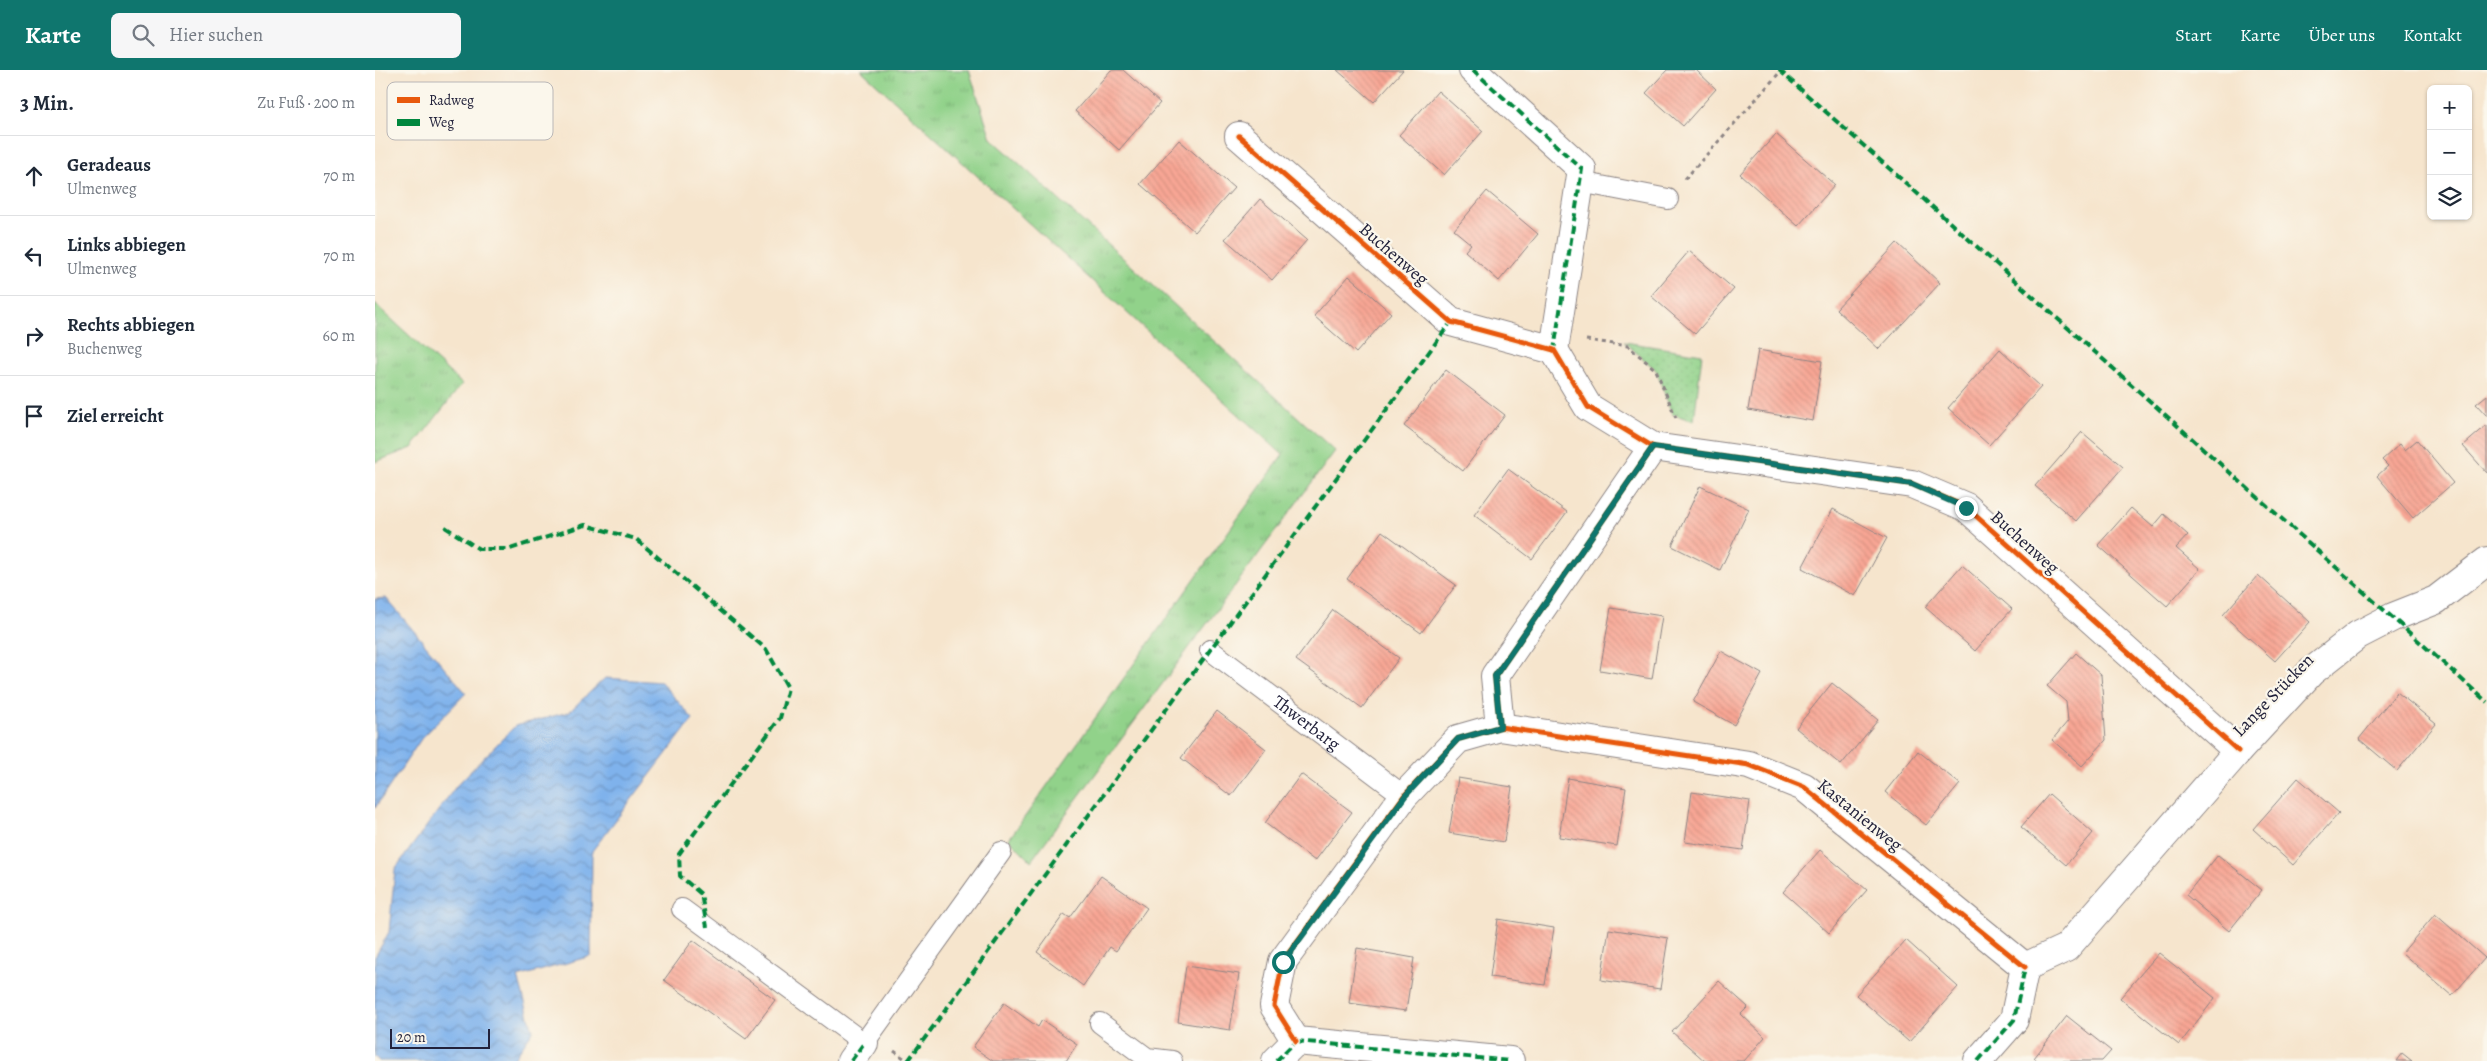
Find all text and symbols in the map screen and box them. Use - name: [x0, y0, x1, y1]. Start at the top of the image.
- search box: [111, 13, 461, 58]
- text: Karte: [25, 19, 81, 51]
- icon: search: [129, 21, 157, 49]
- text: Hier suchen: [169, 22, 263, 48]
- text: Start: [2175, 23, 2212, 47]
- text: Karte: [2240, 23, 2280, 47]
- text: Über uns: [2308, 23, 2375, 47]
- text: Kontakt: [2403, 23, 2462, 47]
- legend: [387, 82, 553, 140]
- map controls: [2427, 85, 2472, 220]
- button: +: [2427, 85, 2472, 130]
- text: 3 Min.: [20, 89, 74, 117]
- text: Radweg: [429, 91, 474, 110]
- text: Zu Fuß · 200 m: [257, 92, 355, 114]
- text: Weg: [428, 113, 454, 132]
- button: −: [2427, 130, 2472, 175]
- text: Geradeaus: [67, 152, 151, 178]
- icon: ahead: [20, 162, 48, 190]
- text: 70 m: [323, 165, 355, 187]
- button: layers: [2427, 175, 2472, 220]
- text: Ulmenweg: [67, 178, 137, 200]
- street label: Buchenweg: [1354, 217, 1434, 291]
- text: Links abbiegen: [67, 232, 186, 258]
- icon: left: [20, 242, 48, 270]
- text: 70 m: [323, 245, 355, 267]
- text: Ulmenweg: [67, 258, 137, 280]
- text: Rechts abbiegen: [67, 312, 195, 338]
- icon: right: [20, 322, 48, 350]
- text: 60 m: [323, 325, 355, 347]
- text: Buchenweg: [67, 338, 142, 360]
- icon: arrive: [20, 402, 48, 430]
- text: Ziel erreicht: [67, 403, 164, 429]
- route end: [1955, 497, 1978, 520]
- street label: Buchenweg: [1986, 505, 2064, 579]
- street label: Lange Stücken: [2227, 648, 2319, 742]
- street label: Thwerbarg: [1268, 690, 1345, 756]
- street label: Kastanienweg: [1812, 773, 1908, 857]
- route start: [1272, 951, 1295, 974]
- scale bar: [390, 1026, 490, 1049]
- text: 20 m: [397, 1028, 426, 1047]

